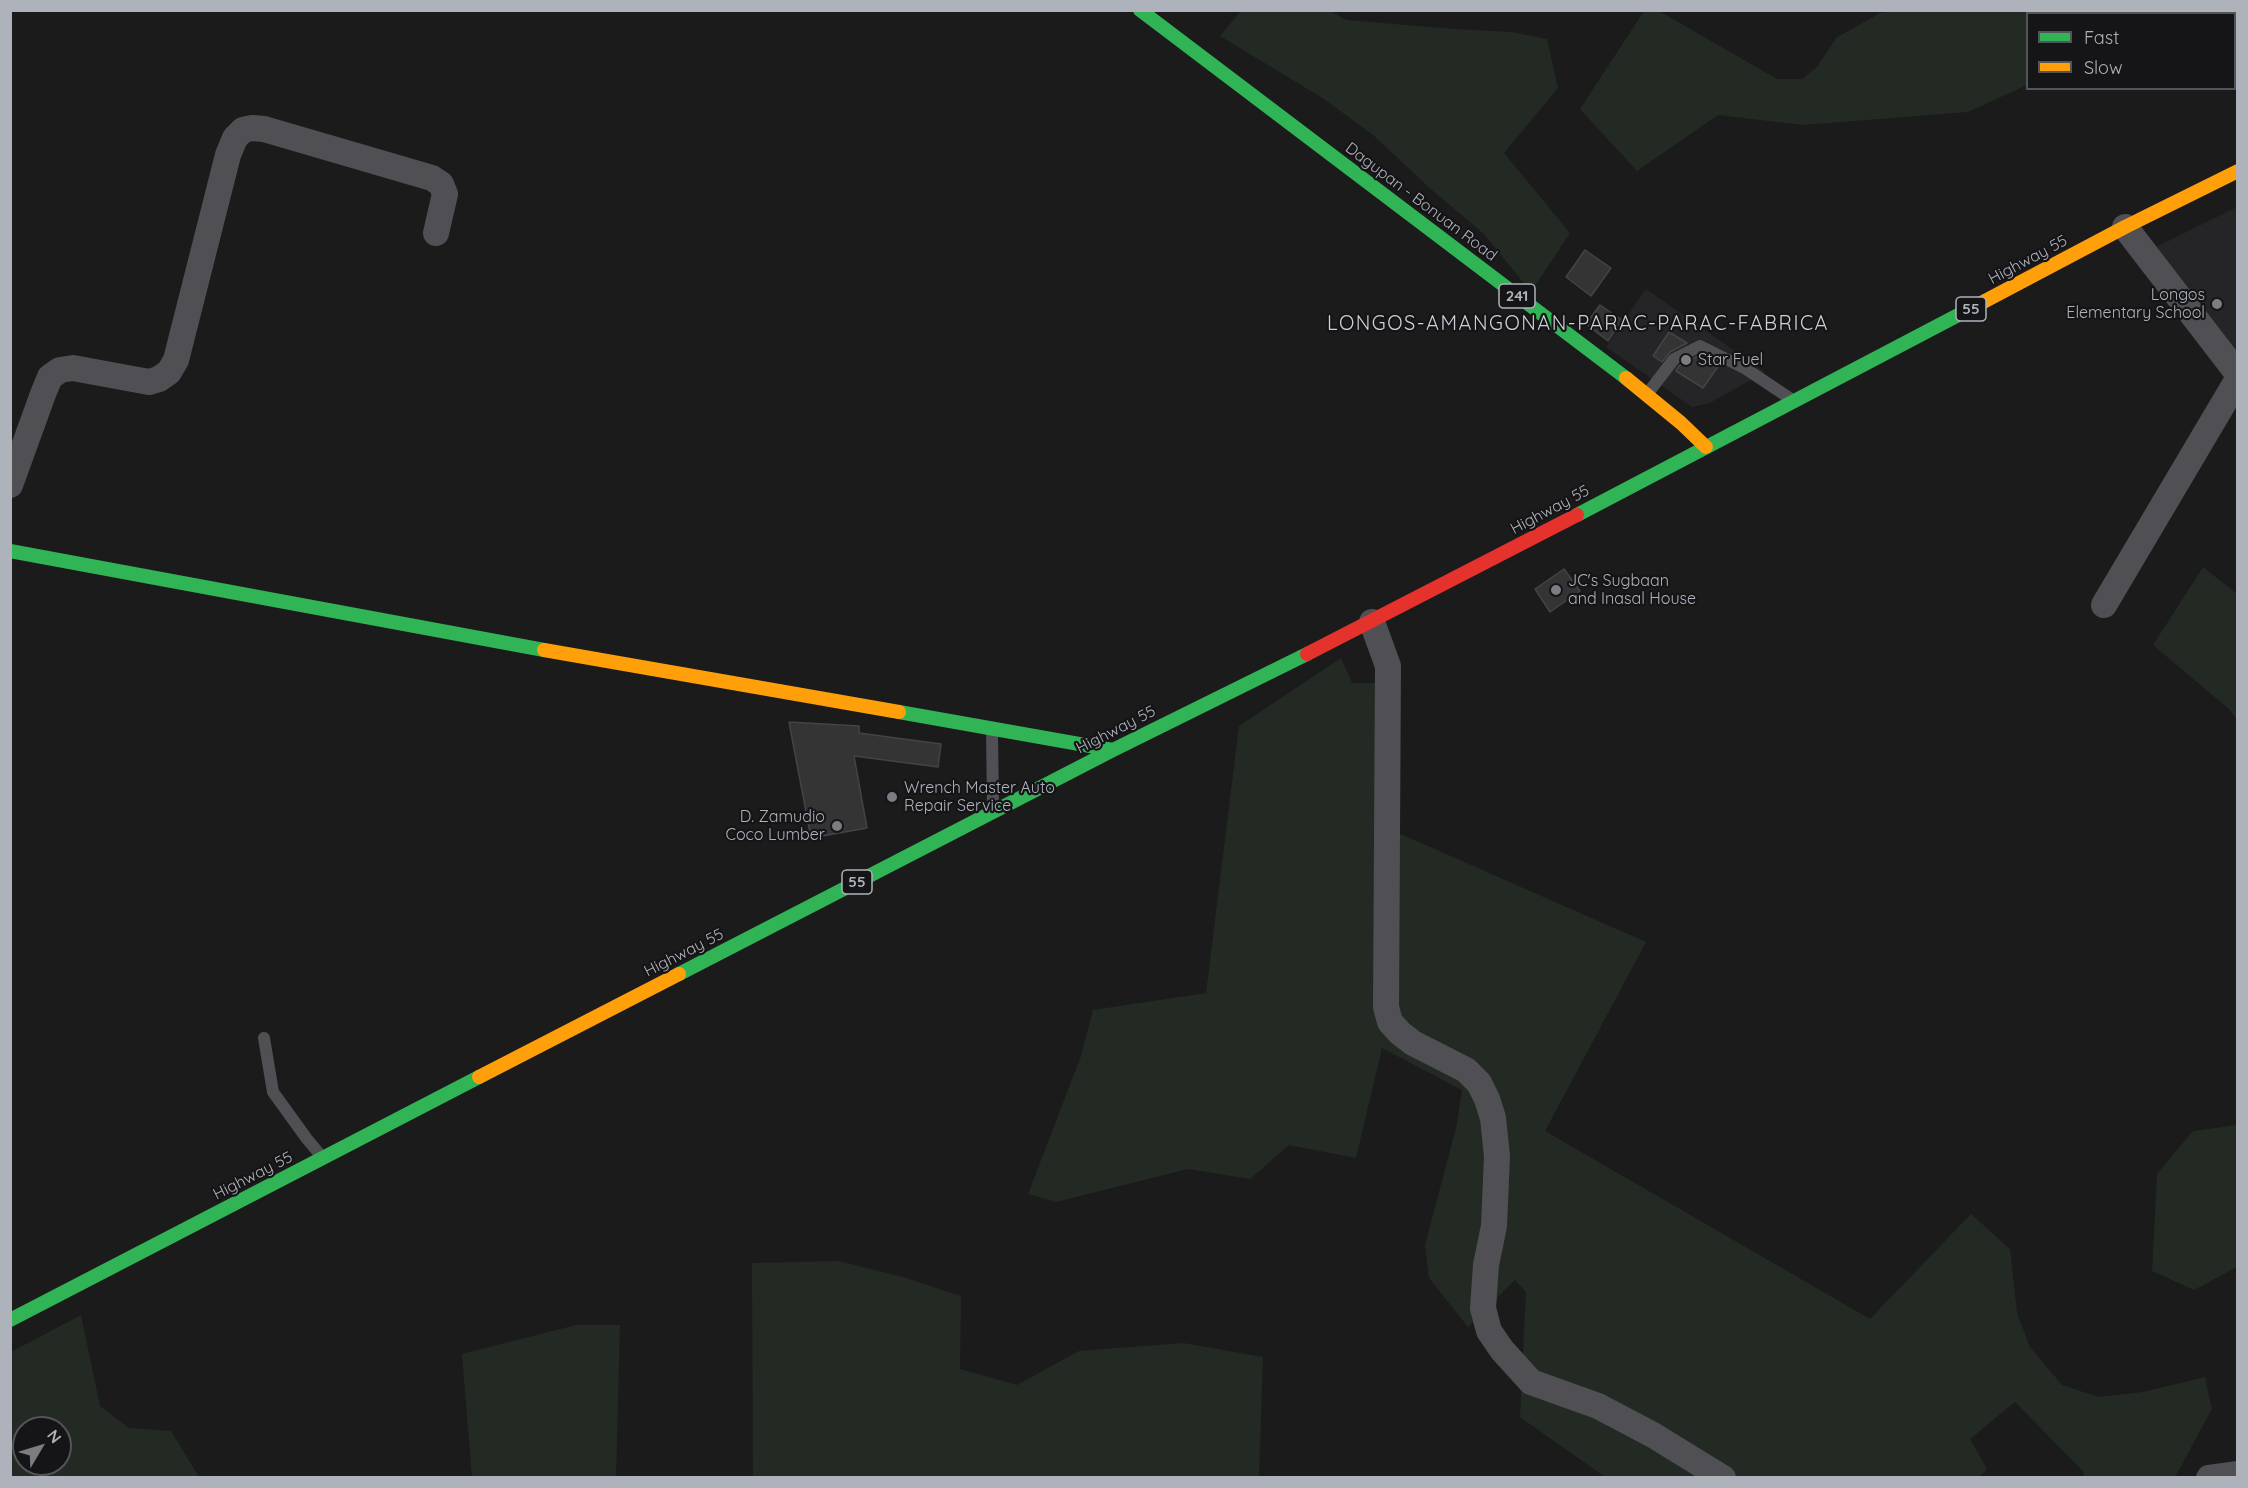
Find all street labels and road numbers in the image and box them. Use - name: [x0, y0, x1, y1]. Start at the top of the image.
- street label: Dagupan - Bonuan Road: [1341, 139, 1501, 265]
- street label: Highway 55: [1985, 231, 2071, 289]
- road number: 241: [1499, 284, 1535, 308]
- road number: 55: [1956, 297, 1986, 321]
- street label: Highway 55: [1507, 481, 1593, 539]
- street label: Highway 55: [1073, 702, 1159, 758]
- road number: 55: [842, 870, 872, 894]
- street label: Highway 55: [641, 925, 727, 981]
- street label: Highway 55: [210, 1148, 296, 1204]

